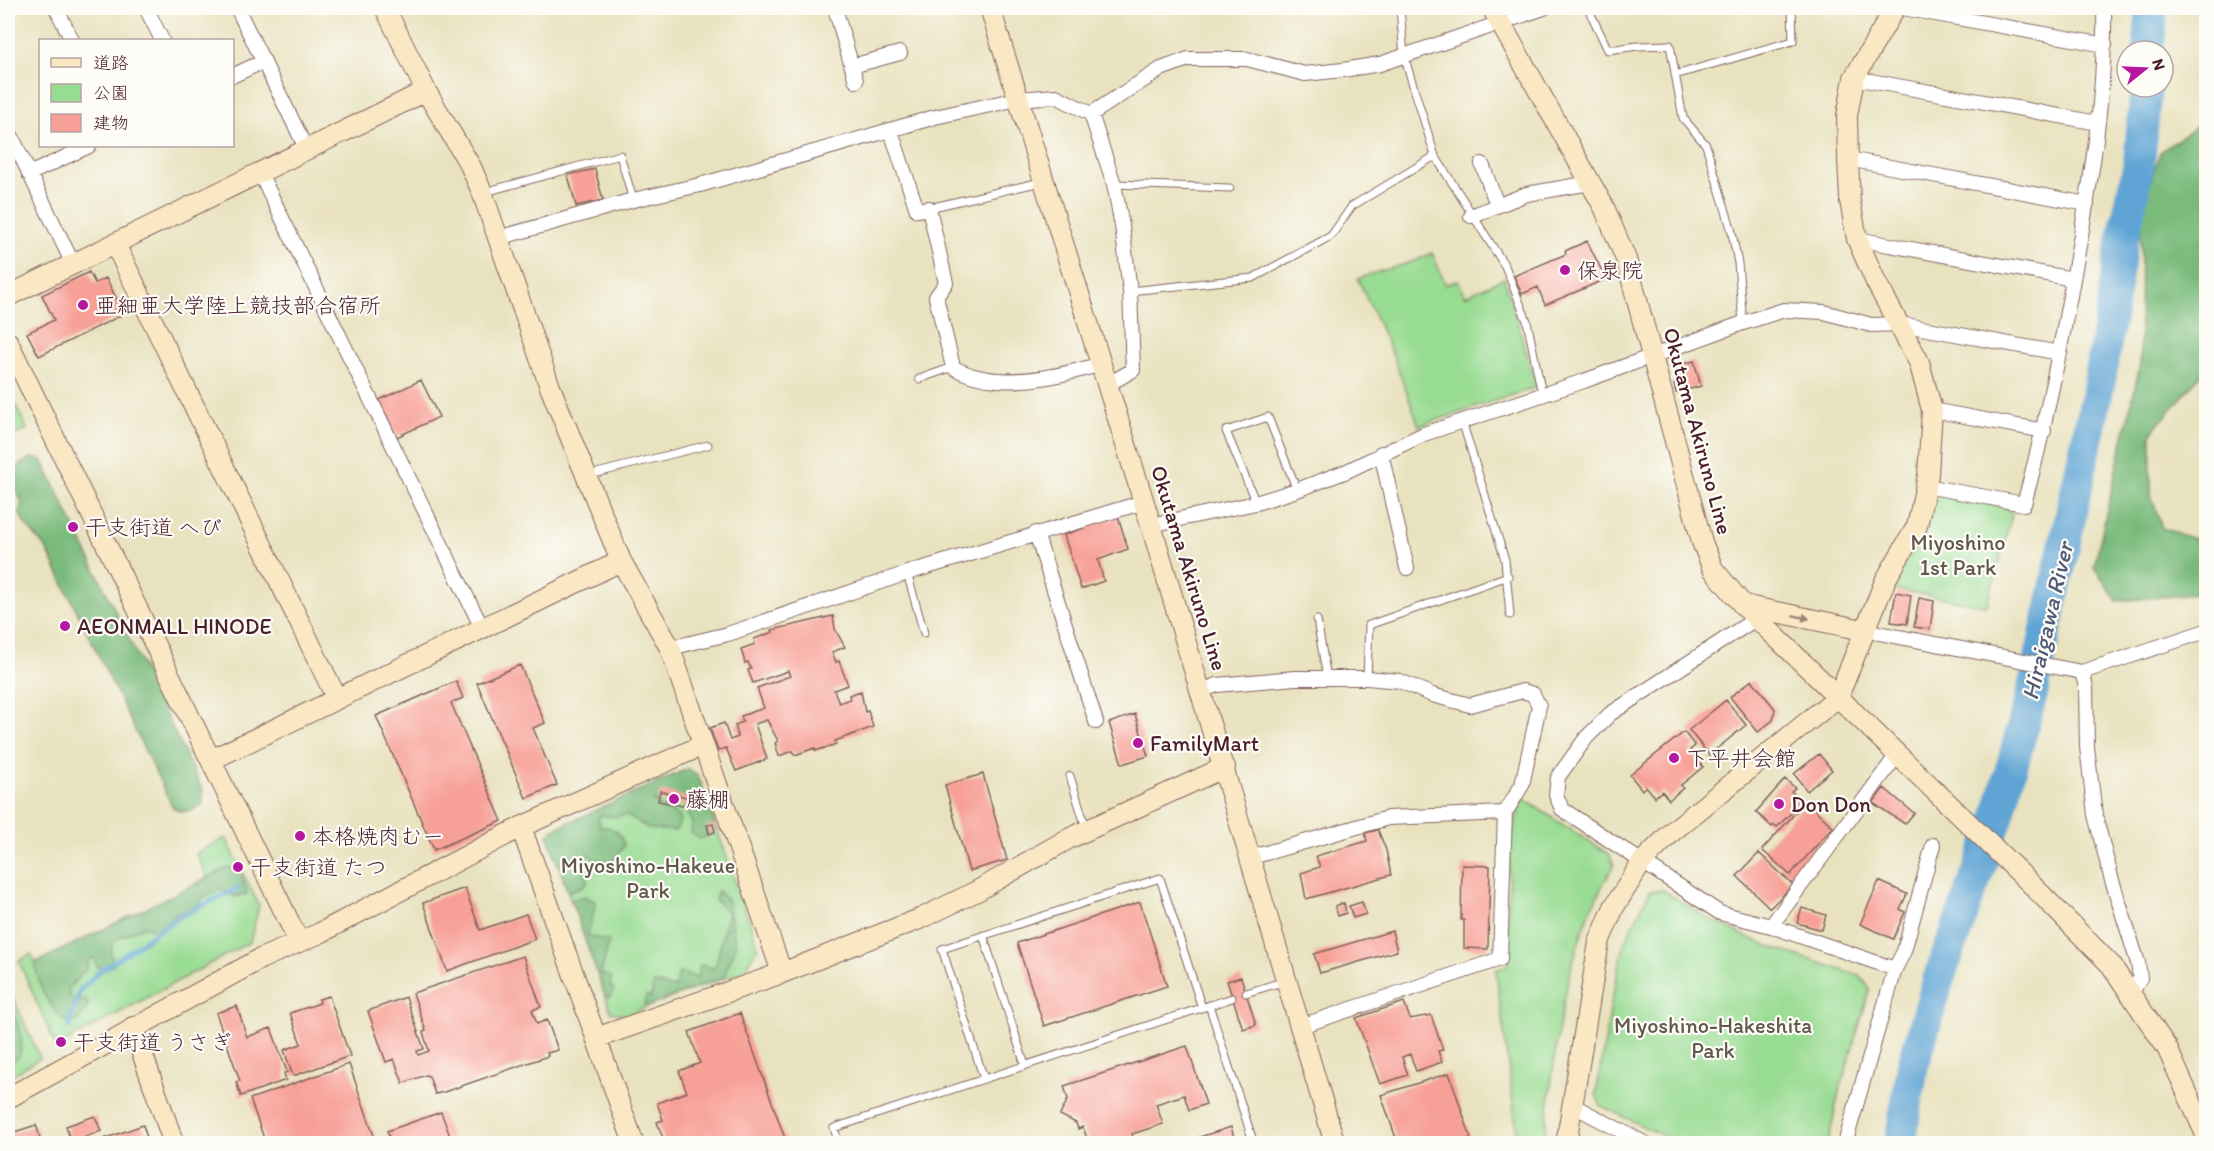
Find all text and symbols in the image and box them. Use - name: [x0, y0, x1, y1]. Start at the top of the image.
- legend: [39, 39, 234, 147]
- north arrow: [2115, 39, 2175, 99]
- text: 道路: [93, 52, 129, 74]
- text: N: [2148, 56, 2169, 73]
- text: 公園: [93, 82, 129, 104]
- text: 建物: [93, 112, 129, 134]
- place label: 保泉院: [1577, 257, 1643, 284]
- marker: 保泉院: [1558, 263, 1572, 277]
- place label: 亜細亜大学陸上競技部合宿所: [95, 292, 381, 319]
- marker: 亜細亜大学陸上競技部合宿所: [76, 298, 90, 312]
- street label: Okutama Akiruno Line: [1657, 325, 1739, 537]
- street label: Okutama Akiruno Line: [1145, 462, 1233, 674]
- place label: 干支街道 へび: [85, 514, 222, 541]
- marker: 干支街道 へび: [66, 520, 80, 534]
- park label: Miyoshino 1st Park: [1910, 529, 2006, 581]
- water label: Hiraigawa River: [2015, 537, 2080, 703]
- place label: AEONMALL HINODE: [77, 613, 272, 640]
- one-way arrow: [1791, 613, 1810, 622]
- marker: AEONMALL HINODE: [58, 619, 72, 633]
- place label: FamilyMart: [1150, 730, 1259, 757]
- marker: FamilyMart: [1131, 736, 1145, 750]
- place label: 下平井会館: [1686, 745, 1796, 772]
- marker: 下平井会館: [1667, 751, 1681, 765]
- place label: 藤棚: [686, 786, 730, 813]
- place label: Don Don: [1791, 791, 1871, 818]
- marker: 藤棚: [667, 792, 681, 806]
- marker: Don Don: [1772, 797, 1786, 811]
- place label: 本格焼肉むー: [312, 823, 444, 850]
- marker: 本格焼肉むー: [293, 829, 307, 843]
- park label: Miyoshino-Hakeue Park: [561, 852, 735, 904]
- place label: 干支街道 たつ: [250, 854, 387, 881]
- marker: 干支街道 たつ: [231, 860, 245, 874]
- park label: Miyoshino-Hakeshita Park: [1614, 1012, 1812, 1064]
- place label: 干支街道 うさぎ: [73, 1029, 232, 1056]
- marker: 干支街道 うさぎ: [54, 1035, 68, 1049]

